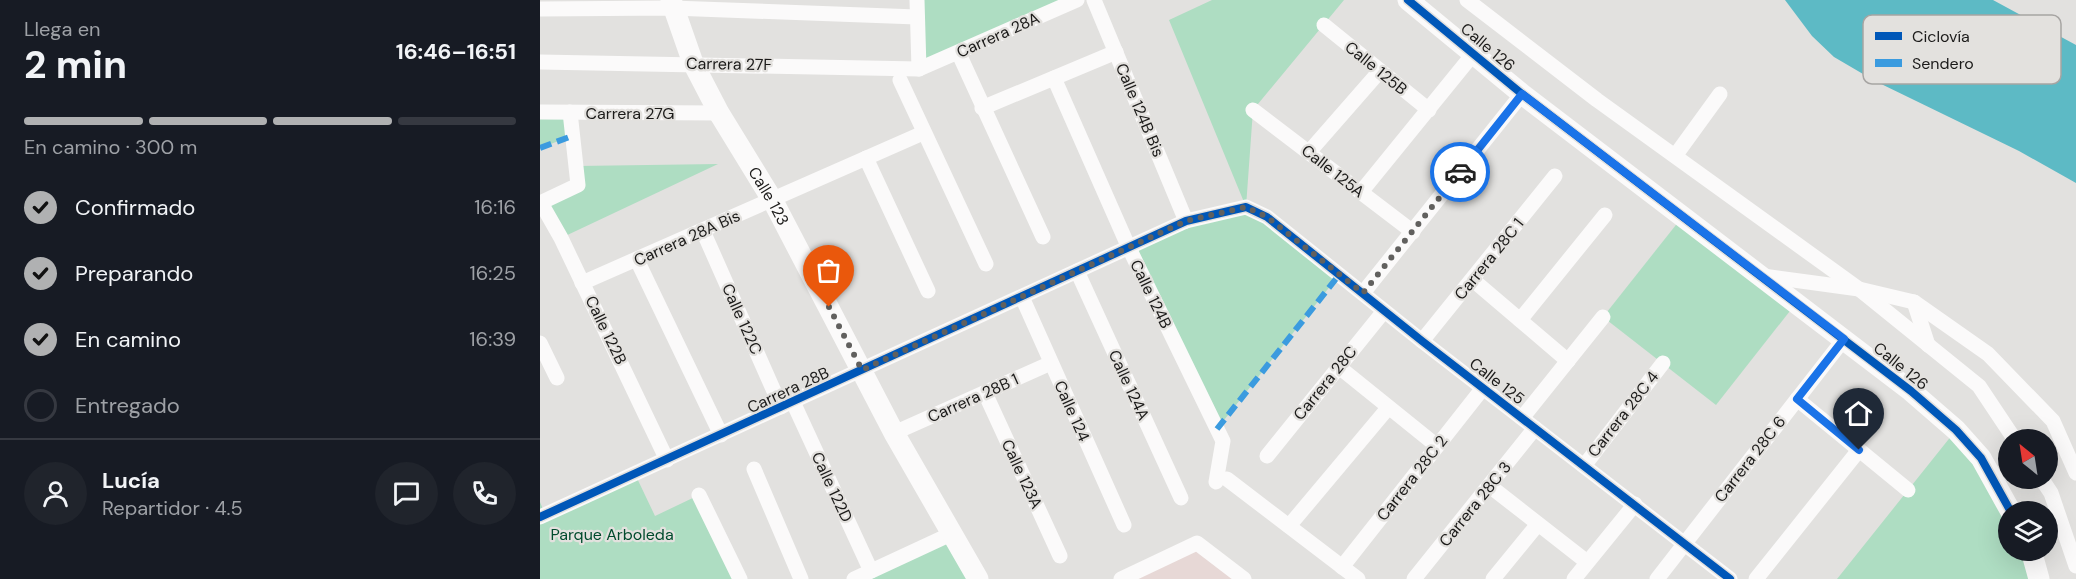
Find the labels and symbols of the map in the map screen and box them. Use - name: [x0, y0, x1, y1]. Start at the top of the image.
- street label: Carrera 28A: [953, 7, 1043, 63]
- legend: [1863, 15, 2061, 84]
- street label: Calle 126: [1456, 18, 1520, 76]
- text: Ciclovía: [1912, 26, 1970, 47]
- street label: Calle 125B: [1341, 36, 1411, 100]
- street label: Carrera 27F: [686, 53, 772, 75]
- text: Sendero: [1912, 53, 1974, 74]
- street label: Calle 124B Bis: [1111, 60, 1169, 160]
- street label: Carrera 27G: [586, 103, 674, 124]
- street label: Calle 125A: [1297, 140, 1369, 202]
- courier: [1430, 142, 1490, 202]
- street label: Calle 123: [744, 163, 794, 229]
- street label: Carrera 28A Bis: [631, 205, 743, 271]
- street label: Carrera 28C 1: [1450, 214, 1528, 304]
- pin: [803, 245, 854, 307]
- street label: Calle 124B: [1125, 256, 1177, 332]
- street label: Calle 122C: [717, 280, 767, 358]
- street label: Calle 122B: [580, 292, 632, 368]
- street label: Calle 126: [1869, 337, 1933, 395]
- street label: Carrera 28C: [1289, 341, 1361, 425]
- street label: Calle 124A: [1104, 347, 1155, 424]
- street label: Calle 125: [1465, 353, 1529, 409]
- street label: Carrera 28B: [744, 362, 832, 418]
- street label: Carrera 28C 4: [1583, 366, 1663, 461]
- street label: Carrera 28B 1: [924, 369, 1022, 427]
- street label: Calle 124: [1049, 377, 1095, 445]
- pin: [1833, 388, 1884, 450]
- street label: Carrera 28C 6: [1710, 412, 1790, 506]
- north arrow: [1998, 429, 2058, 489]
- street label: Carrera 28C 2: [1372, 431, 1452, 525]
- street label: Calle 123A: [997, 436, 1047, 512]
- street label: Calle 122D: [807, 449, 857, 525]
- street label: Carrera 28C 3: [1434, 457, 1516, 551]
- park label: Parque Arboleda: [550, 524, 674, 545]

